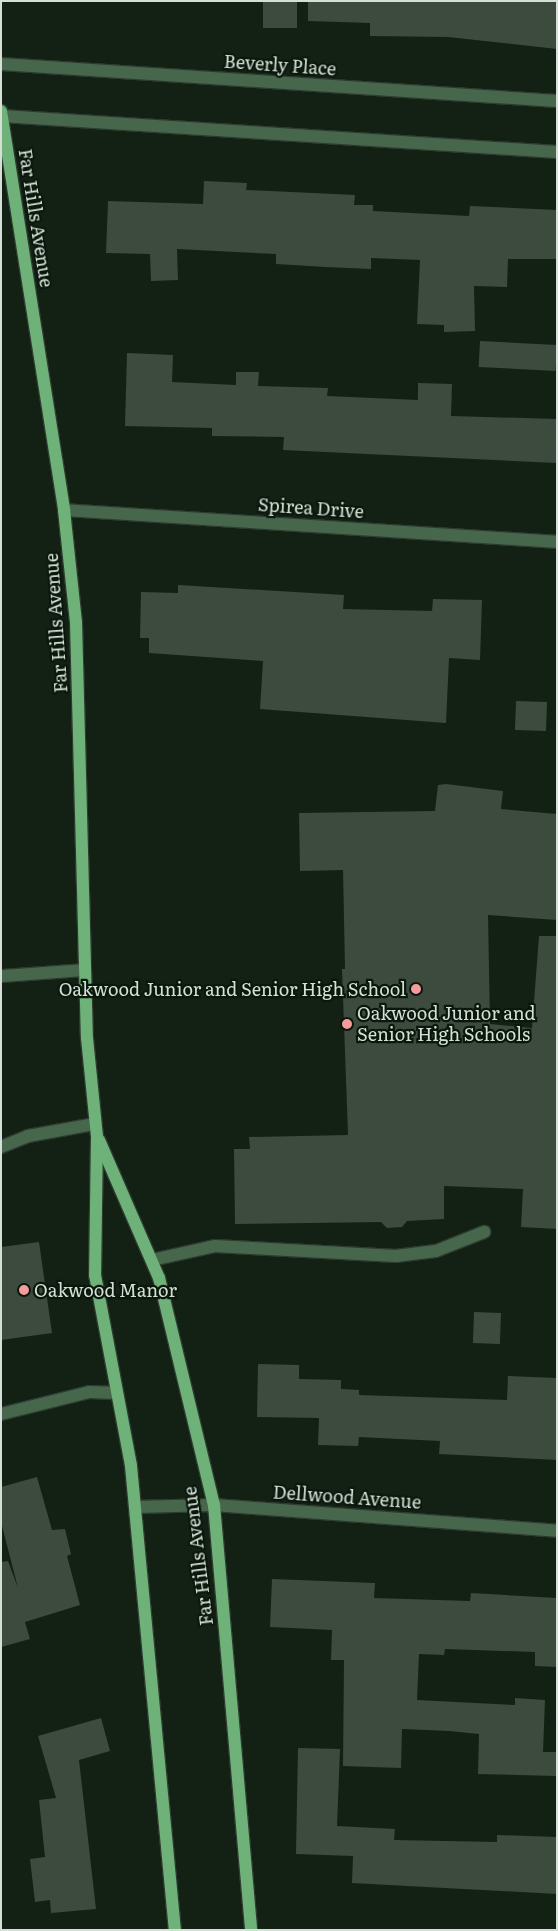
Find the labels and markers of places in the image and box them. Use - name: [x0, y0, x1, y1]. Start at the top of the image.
- place label: Oakwood Junior and Senior High School: [59, 978, 406, 1000]
- marker: Oakwood Junior and Senior High School: [410, 983, 422, 995]
- place label: Oakwood Junior and Senior High Schools: [357, 1003, 536, 1046]
- marker: Oakwood Junior and Senior High Schools: [341, 1018, 353, 1030]
- place label: Oakwood Manor: [34, 1279, 177, 1301]
- marker: Oakwood Manor: [18, 1284, 30, 1296]

